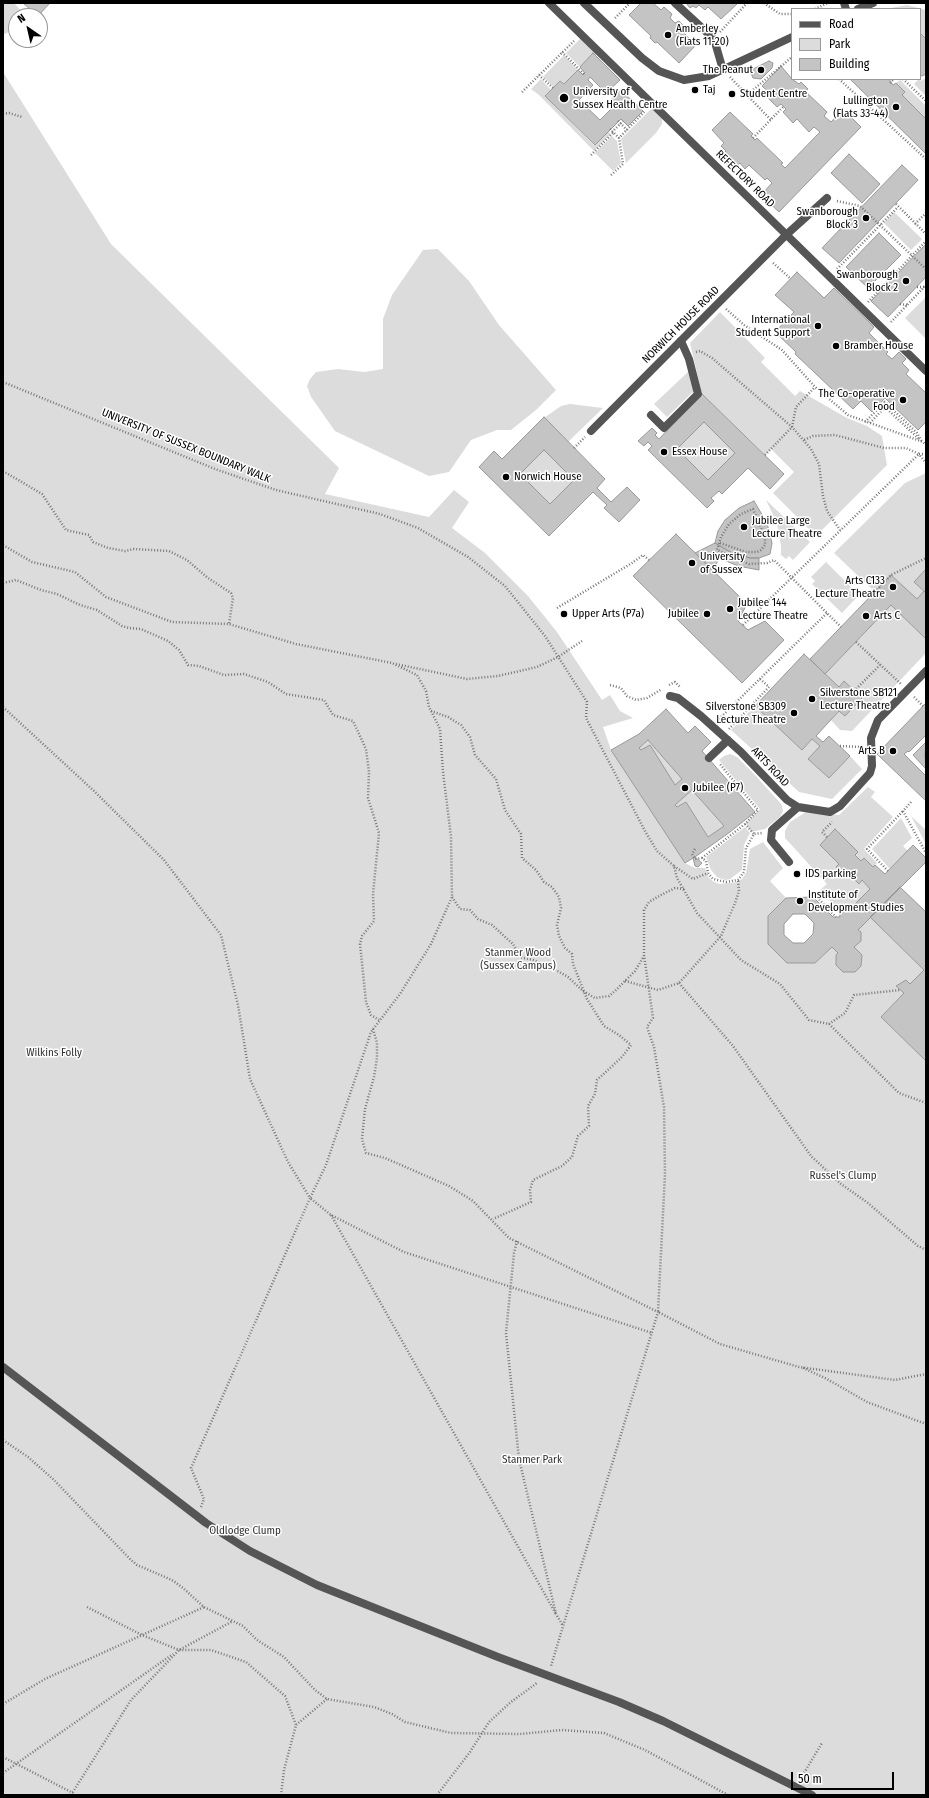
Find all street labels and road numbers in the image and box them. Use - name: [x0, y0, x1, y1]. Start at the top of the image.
- street label: REFECTORY ROAD: [713, 148, 777, 210]
- street label: NORWICH HOUSE ROAD: [640, 284, 722, 366]
- street label: UNIVERSITY OF SUSSEX BOUNDARY WALK: [100, 406, 272, 486]
- street label: ARTS ROAD: [748, 744, 792, 790]

